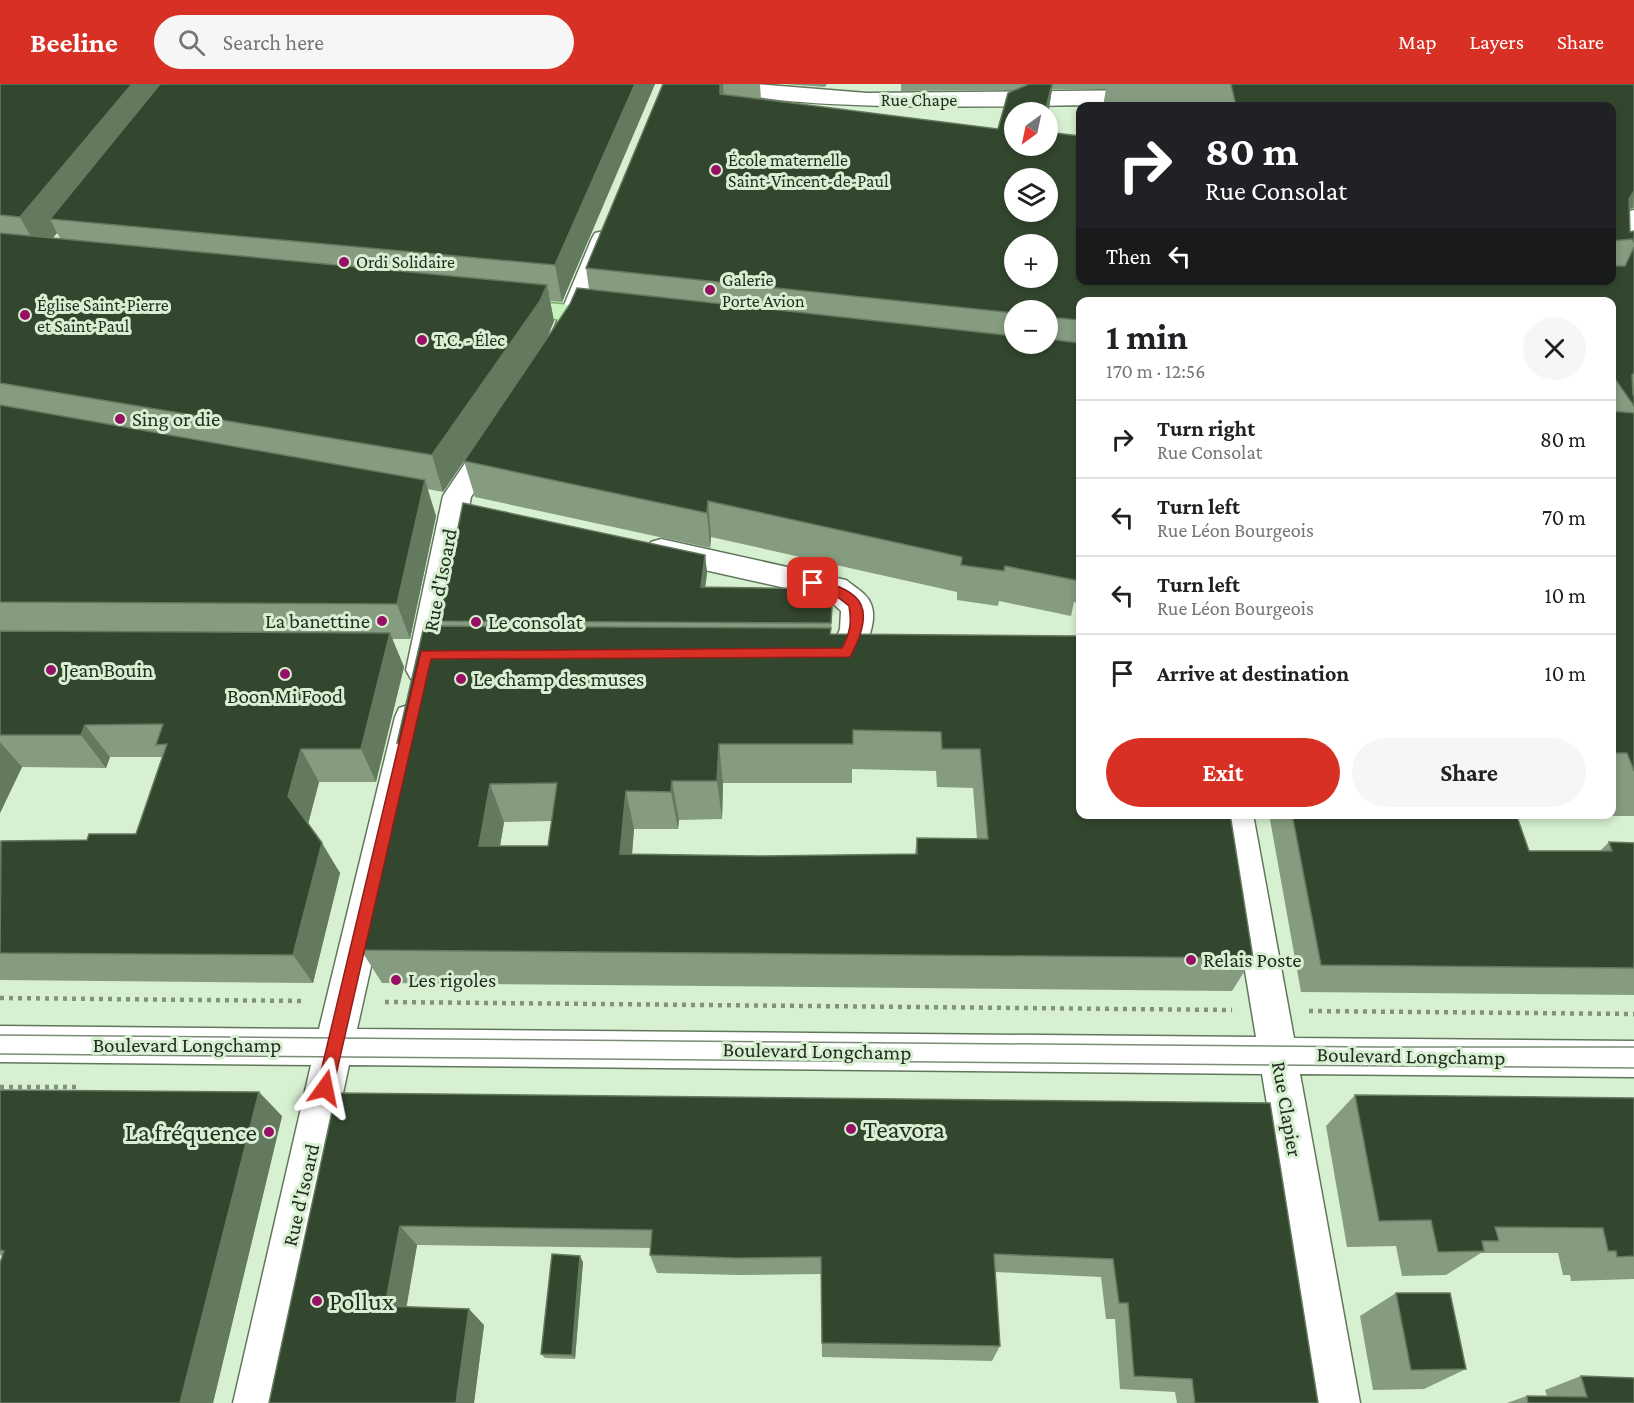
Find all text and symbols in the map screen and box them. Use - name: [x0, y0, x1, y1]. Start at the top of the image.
- search box: [154, 15, 574, 69]
- icon: search: [175, 26, 208, 59]
- text: Beeline: [30, 27, 118, 58]
- text: Search here: [223, 30, 324, 55]
- text: Map: [1398, 30, 1437, 54]
- text: Layers: [1470, 30, 1524, 54]
- text: Share: [1557, 30, 1604, 54]
- street label: Rue Chape: [881, 90, 957, 110]
- north arrow: [1004, 102, 1058, 156]
- map controls: [1004, 102, 1058, 354]
- icon: right: [1106, 126, 1184, 204]
- text: 80 m: [1205, 127, 1299, 174]
- place label: École maternelle Saint-Vincent-de-Paul: [728, 150, 889, 191]
- marker: École maternelle Saint-Vincent-de-Paul: [709, 163, 723, 177]
- button: layers: [1004, 168, 1058, 222]
- text: Rue Consolat: [1205, 176, 1347, 206]
- button: +: [1004, 234, 1058, 288]
- icon: left: [1163, 240, 1196, 273]
- text: Then: [1106, 244, 1151, 269]
- place label: Ordi Solidaire: [356, 252, 455, 272]
- marker: Ordi Solidaire: [337, 255, 351, 269]
- place label: Galerie Porte Avion: [722, 270, 805, 311]
- marker: Galerie Porte Avion: [703, 283, 717, 297]
- place label: Église Saint-Pierre et Saint-Paul: [37, 295, 169, 336]
- button: −: [1004, 300, 1058, 354]
- marker: Église Saint-Pierre et Saint-Paul: [18, 308, 32, 322]
- text: 1 min: [1106, 317, 1188, 357]
- button: close: [1523, 317, 1586, 380]
- place label: T.C. - Élec: [434, 330, 505, 350]
- marker: T.C. - Élec: [415, 333, 429, 347]
- text: 170 m · 12:56: [1106, 360, 1205, 382]
- place label: Sing or die: [132, 407, 220, 431]
- marker: Sing or die: [113, 412, 127, 426]
- text: Turn right: [1157, 416, 1255, 441]
- icon: right: [1106, 423, 1139, 456]
- text: 80 m: [1540, 427, 1586, 452]
- text: Rue Consolat: [1157, 441, 1262, 463]
- text: Turn left: [1157, 494, 1240, 519]
- icon: left: [1106, 501, 1139, 534]
- text: 70 m: [1542, 505, 1586, 530]
- text: Rue Léon Bourgeois: [1157, 519, 1314, 541]
- street label: Rue d'Isoard: [418, 526, 462, 634]
- pin: [787, 557, 838, 608]
- icon: arrive: [796, 566, 829, 599]
- text: Turn left: [1157, 572, 1240, 597]
- icon: left: [1106, 579, 1139, 612]
- text: 10 m: [1544, 583, 1586, 608]
- text: Rue Léon Bourgeois: [1157, 597, 1314, 619]
- place label: La banettine: [265, 609, 370, 633]
- place label: Le consolat: [488, 610, 584, 634]
- marker: La banettine: [375, 614, 389, 628]
- marker: Le consolat: [469, 615, 483, 629]
- icon: arrive: [1106, 657, 1139, 690]
- place label: Jean Bouin: [61, 658, 153, 682]
- text: Arrive at destination: [1157, 661, 1349, 686]
- text: 10 m: [1544, 661, 1586, 686]
- marker: Jean Bouin: [44, 663, 58, 677]
- marker: Boon Mi Food: [278, 667, 292, 681]
- place label: Le champ des muses: [473, 667, 644, 691]
- marker: Le champ des muses: [454, 672, 468, 686]
- place label: Boon Mi Food: [227, 684, 343, 708]
- button: Exit: [1106, 738, 1340, 807]
- button: Share: [1352, 738, 1586, 807]
- place label: Relais Poste: [1203, 948, 1301, 972]
- marker: Relais Poste: [1184, 953, 1198, 967]
- place label: Les rigoles: [408, 968, 496, 992]
- marker: Les rigoles: [389, 973, 403, 987]
- street label: Boulevard Longchamp: [93, 1033, 281, 1057]
- street label: Boulevard Longchamp: [722, 1037, 912, 1065]
- street label: Boulevard Longchamp: [1316, 1042, 1506, 1070]
- position arrow: [293, 1056, 357, 1120]
- street label: Rue Clapier: [1267, 1059, 1307, 1159]
- place label: Teavora: [863, 1115, 945, 1144]
- place label: La fréquence: [125, 1118, 257, 1147]
- marker: Teavora: [844, 1122, 858, 1136]
- marker: La fréquence: [262, 1125, 276, 1139]
- street label: Rue d'Isoard: [278, 1141, 324, 1249]
- place label: Pollux: [329, 1287, 394, 1316]
- marker: Pollux: [310, 1294, 324, 1308]

